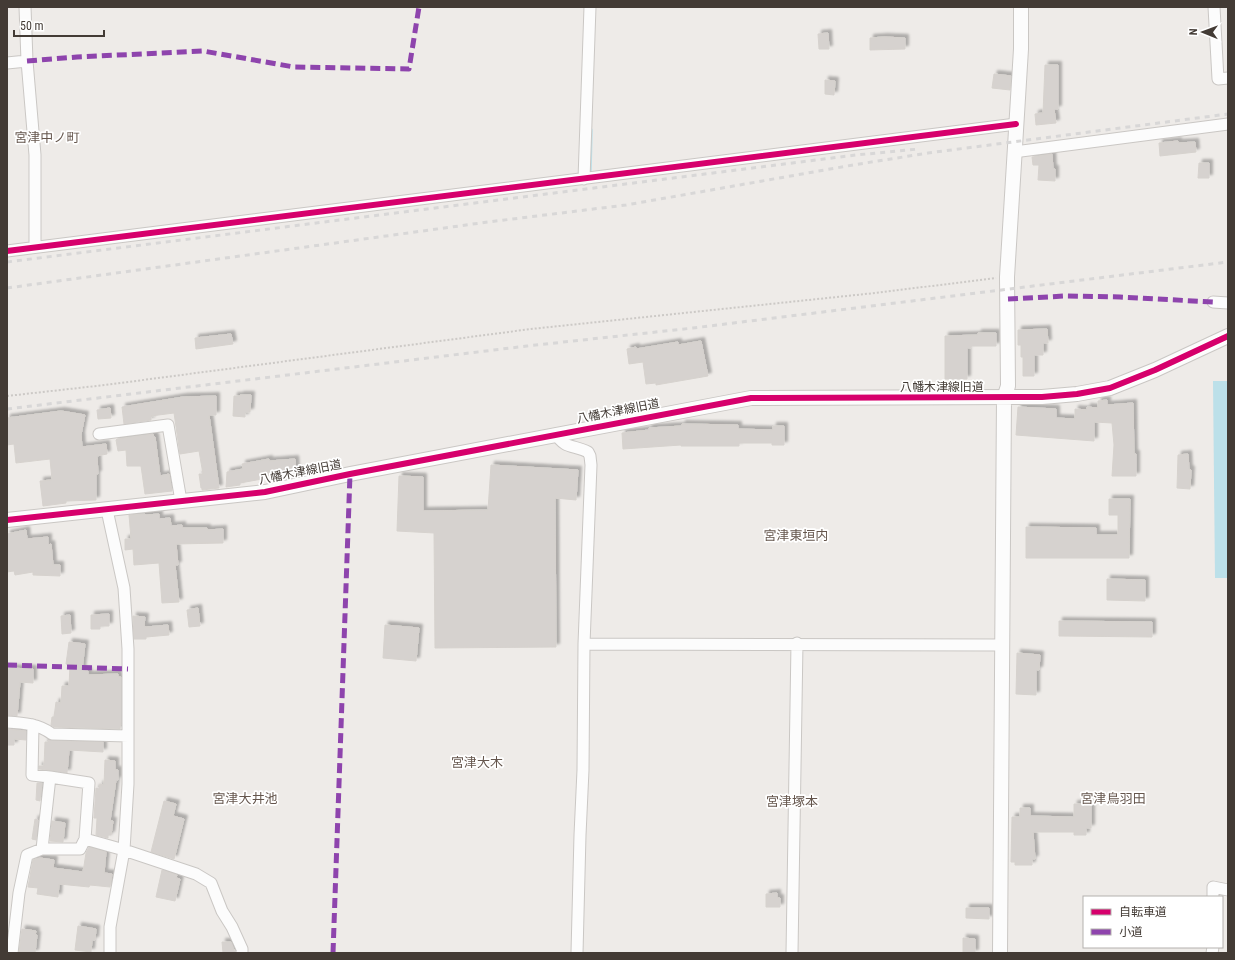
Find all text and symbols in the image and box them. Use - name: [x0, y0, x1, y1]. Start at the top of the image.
- scale bar: [14, 12, 104, 38]
- north arrow: [1183, 12, 1223, 52]
- text: 50 m: [20, 19, 44, 33]
- text: N: [1187, 28, 1200, 35]
- district label: 宮津中ノ町: [14, 130, 80, 145]
- street label: 八幡木津線旧道: [900, 380, 984, 394]
- street label: 八幡木津線旧道: [575, 396, 661, 426]
- street label: 八幡木津線旧道: [257, 457, 343, 487]
- district label: 宮津東垣内: [763, 528, 829, 543]
- district label: 宮津大木: [451, 755, 503, 770]
- district label: 宮津大井池: [212, 791, 278, 806]
- district label: 宮津鳥羽田: [1080, 791, 1146, 806]
- district label: 宮津塚本: [766, 794, 818, 809]
- legend: [1083, 896, 1223, 948]
- text: 自転車道: [1119, 905, 1167, 919]
- text: 小道: [1119, 925, 1143, 939]

